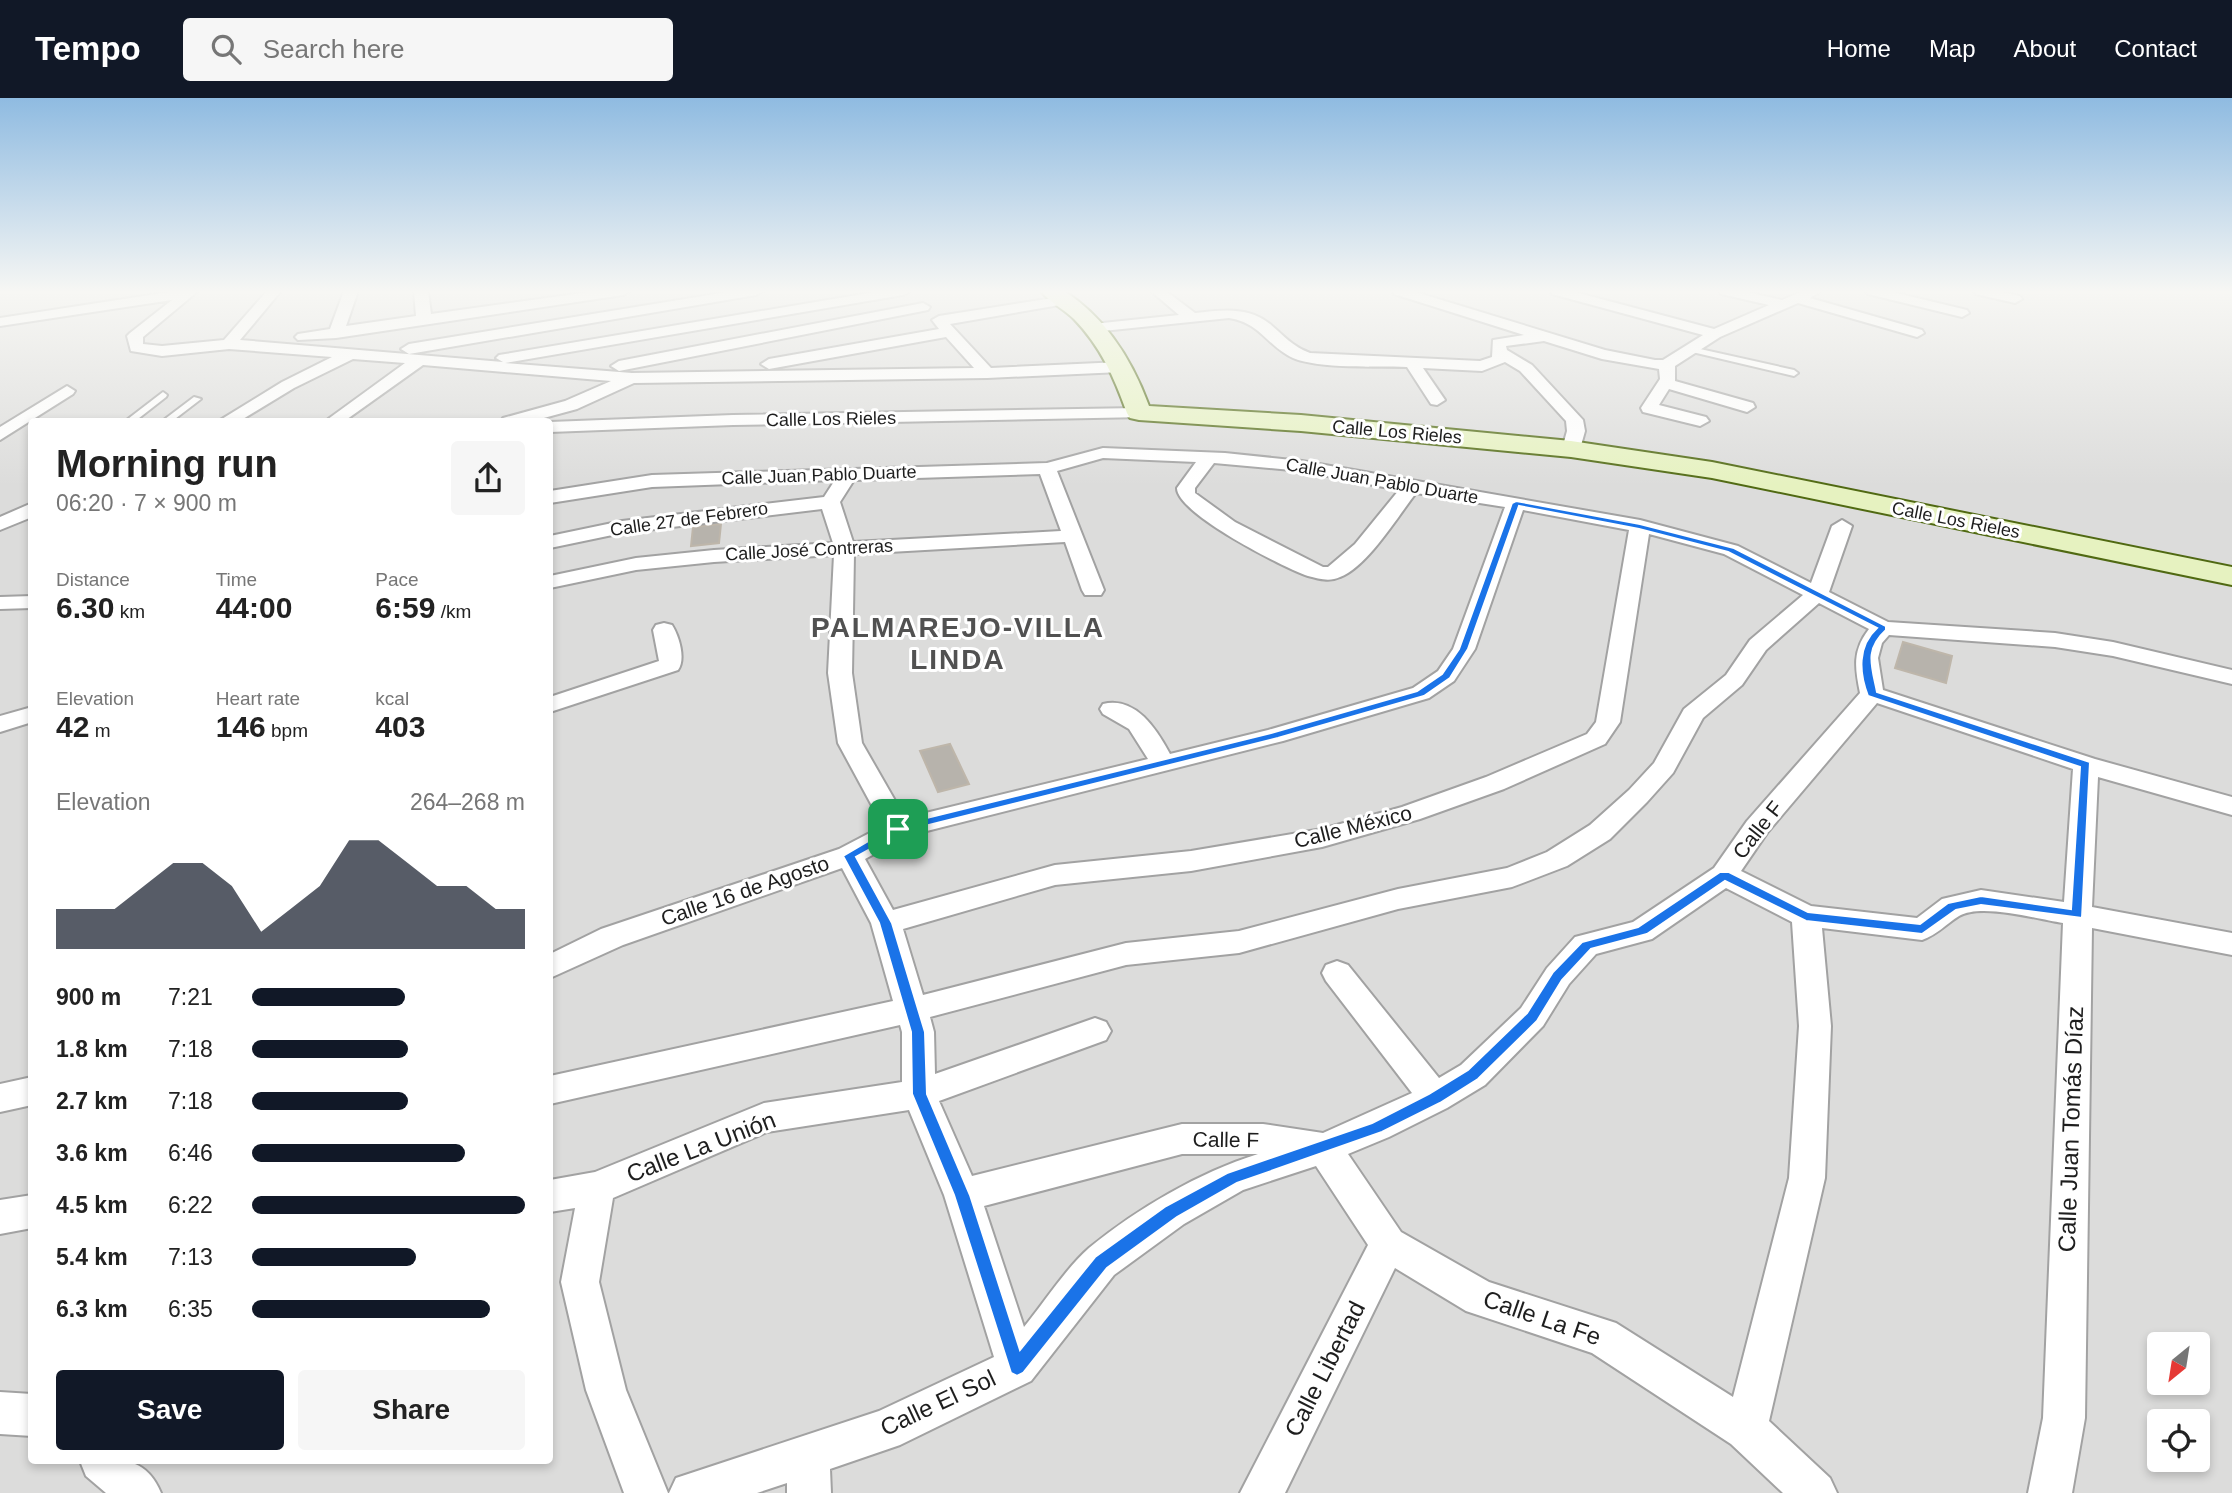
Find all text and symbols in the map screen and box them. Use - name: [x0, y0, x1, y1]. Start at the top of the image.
- search box: [183, 18, 673, 81]
- text: Tempo: [35, 30, 141, 67]
- icon: search: [207, 30, 245, 68]
- text: Search here: [263, 34, 404, 64]
- text: Home: [1827, 35, 1891, 62]
- text: Map: [1929, 35, 1976, 62]
- text: About: [2014, 35, 2076, 62]
- text: Contact: [2114, 35, 2197, 62]
- street label: Calle Los Rieles: [766, 408, 896, 430]
- street label: Calle Los Rieles: [1331, 416, 1463, 448]
- button: share: [451, 441, 525, 515]
- text: Morning run: [56, 443, 278, 485]
- street label: Calle Juan Pablo Duarte: [1284, 454, 1480, 508]
- street label: Calle Juan Pablo Duarte: [721, 462, 917, 488]
- text: 06:20 · 7 × 900 m: [56, 490, 237, 516]
- street label: Calle 27 de Febrero: [609, 498, 769, 540]
- street label: Calle Los Rieles: [1890, 498, 2022, 542]
- street label: Calle José Contreras: [725, 536, 893, 564]
- text: Distance: [56, 569, 130, 590]
- text: Time: [216, 569, 257, 590]
- text: Pace: [375, 569, 419, 590]
- text: 6.30: [56, 591, 114, 624]
- text: 44:00: [216, 591, 292, 624]
- text: 6:59: [375, 591, 435, 624]
- text: km: [114, 601, 145, 622]
- text: /km: [435, 601, 471, 622]
- district label: PALMAREJO-VILLA LINDA: [811, 612, 1105, 675]
- text: Elevation: [56, 688, 134, 709]
- text: Heart rate: [216, 688, 300, 709]
- text: kcal: [375, 688, 409, 709]
- text: 42: [56, 710, 89, 743]
- text: 146: [216, 710, 266, 743]
- text: 403: [375, 710, 425, 743]
- text: m: [89, 720, 110, 741]
- text: bpm: [266, 720, 308, 741]
- text: Elevation: [56, 789, 151, 815]
- text: 264–268 m: [410, 789, 525, 815]
- street label: Calle F: [1728, 796, 1787, 863]
- pin: [868, 799, 928, 859]
- street label: Calle México: [1292, 801, 1414, 852]
- icon: arrive: [879, 810, 917, 848]
- street label: Calle 16 de Agosto: [658, 851, 832, 930]
- text: 900 m: [56, 984, 121, 1010]
- text: 7:21: [168, 984, 213, 1010]
- street label: Calle Juan Tomás Díaz: [2053, 1005, 2088, 1253]
- text: 1.8 km: [56, 1036, 128, 1062]
- text: 7:18: [168, 1036, 213, 1062]
- text: 2.7 km: [56, 1088, 128, 1114]
- text: 7:18: [168, 1088, 213, 1114]
- street label: Calle La Unión: [622, 1106, 779, 1187]
- street label: Calle F: [1193, 1127, 1259, 1152]
- text: 3.6 km: [56, 1140, 128, 1166]
- text: 6:46: [168, 1140, 213, 1166]
- text: 4.5 km: [56, 1192, 128, 1218]
- text: 6:22: [168, 1192, 213, 1218]
- text: 5.4 km: [56, 1244, 128, 1270]
- text: 7:13: [168, 1244, 213, 1270]
- street label: Calle La Fe: [1480, 1285, 1605, 1350]
- text: 6.3 km: [56, 1296, 128, 1322]
- text: 6:35: [168, 1296, 213, 1322]
- street label: Calle Libertad: [1279, 1297, 1370, 1441]
- north arrow: [2147, 1332, 2210, 1395]
- map controls: [2147, 1332, 2210, 1472]
- street label: Calle El Sol: [876, 1364, 1000, 1441]
- button: Save: [56, 1370, 284, 1450]
- button: Share: [298, 1370, 525, 1450]
- button: locate: [2147, 1409, 2210, 1472]

